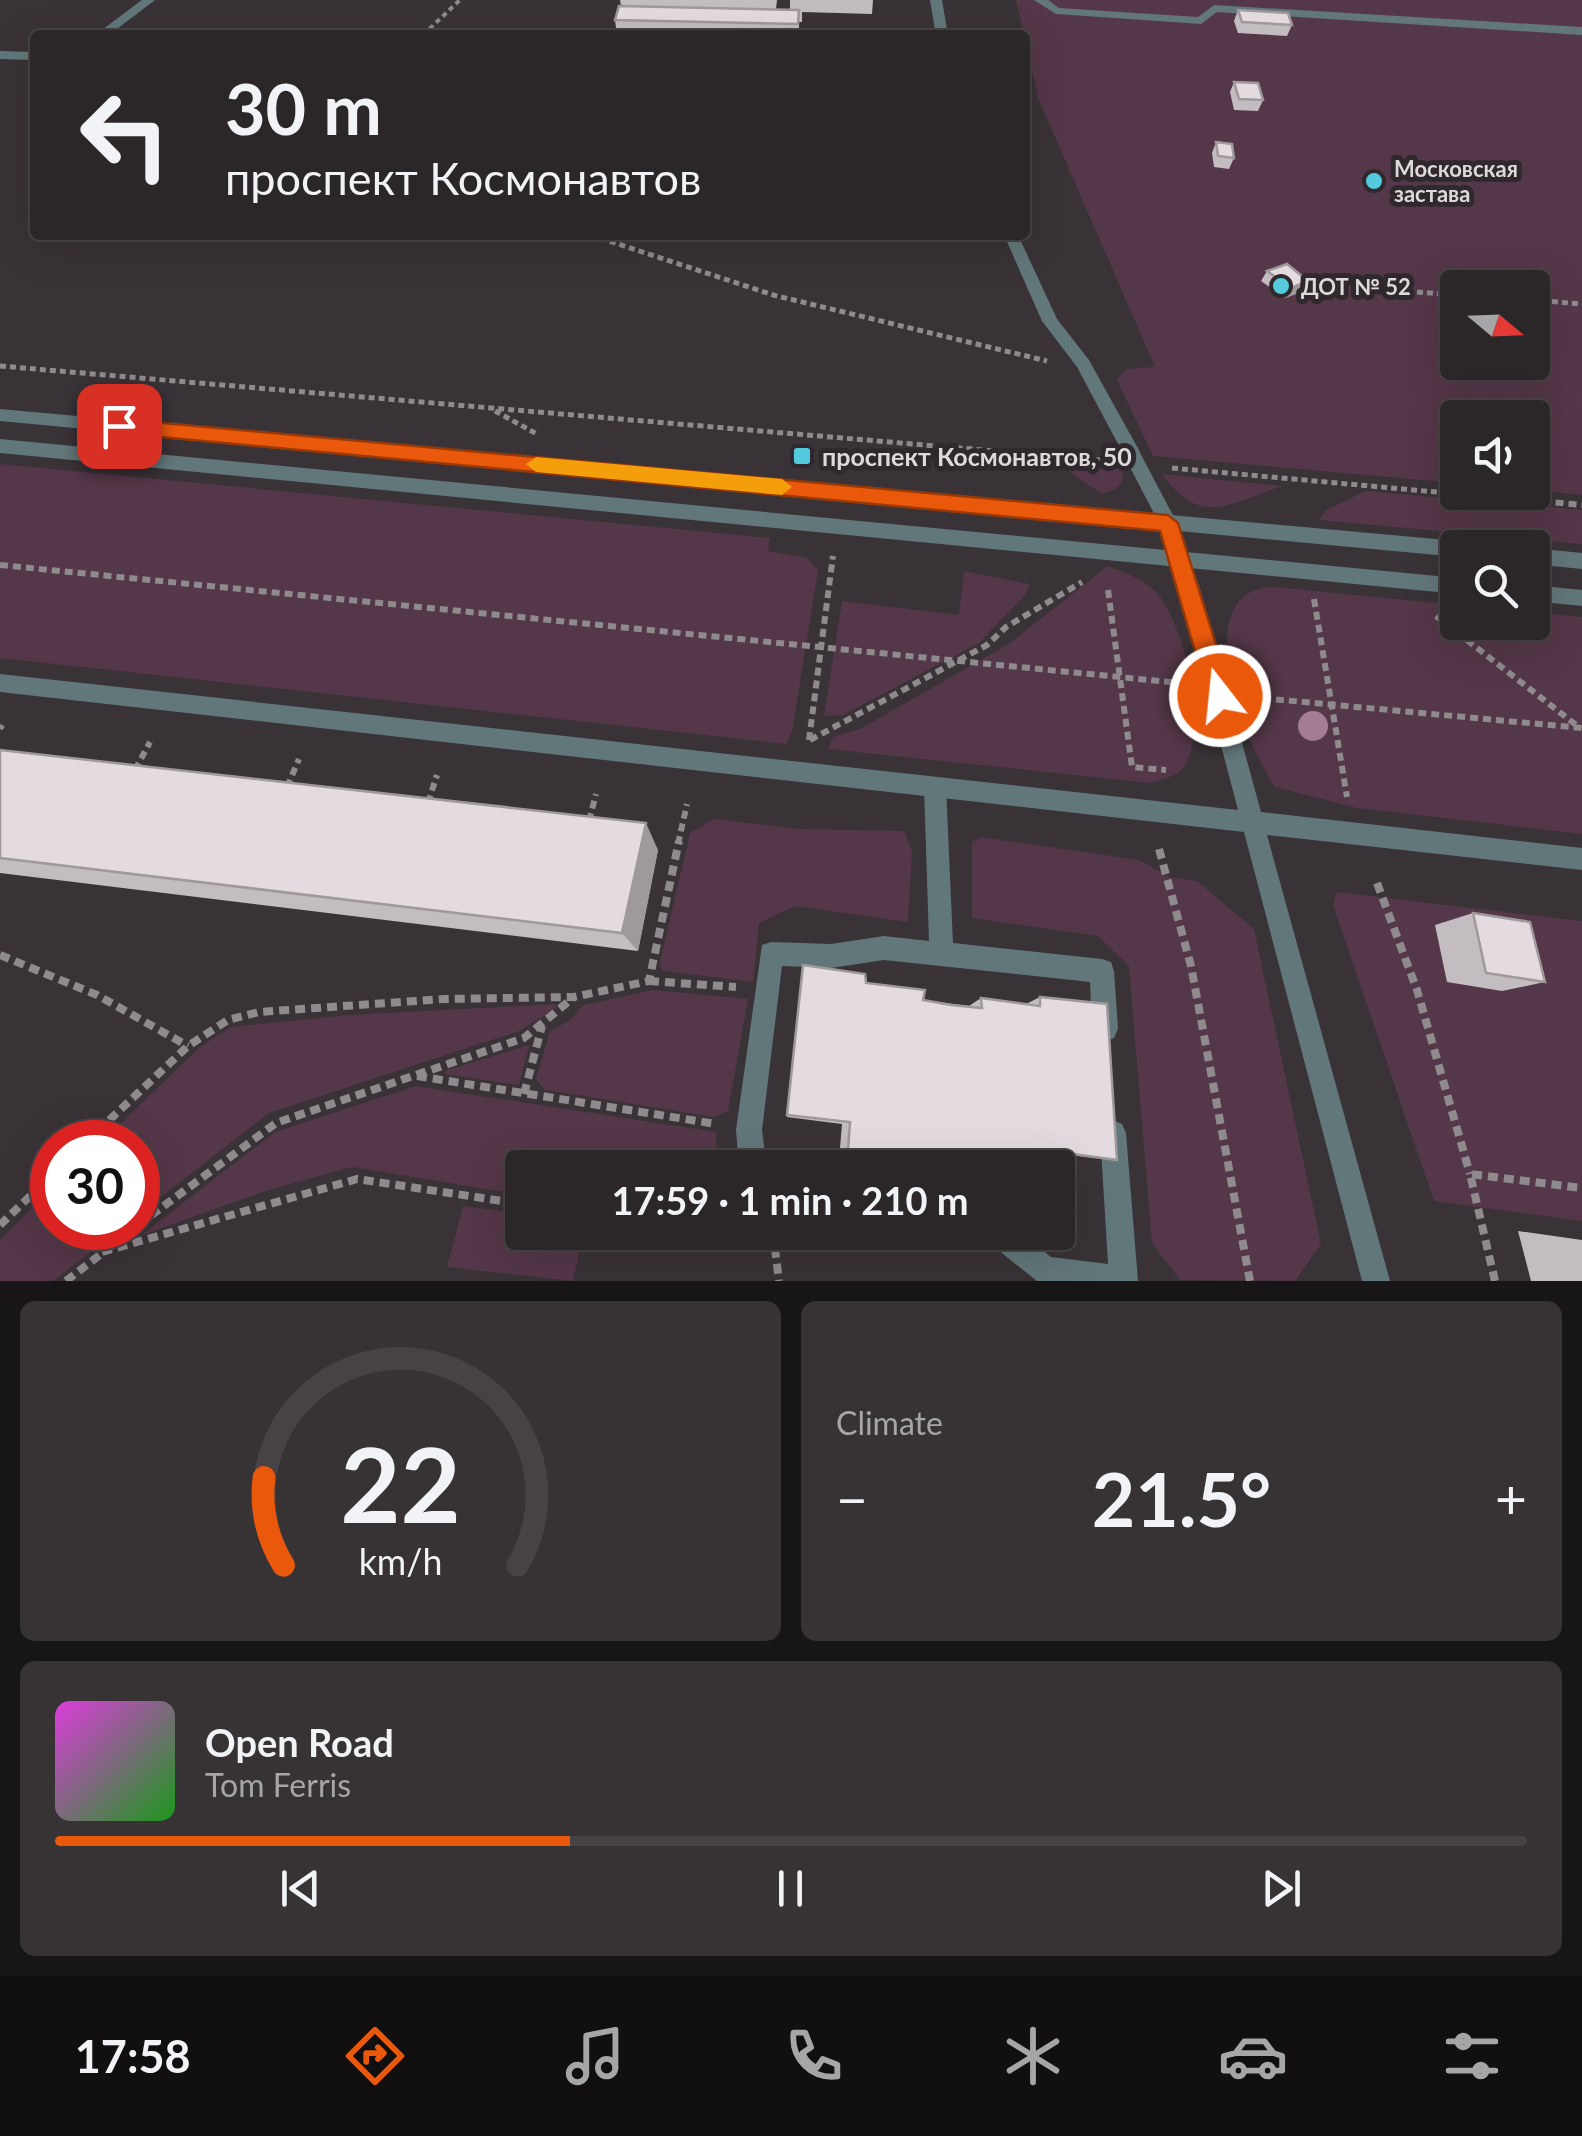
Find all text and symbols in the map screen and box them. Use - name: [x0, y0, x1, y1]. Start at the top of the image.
- text: 30 m: [225, 66, 382, 150]
- icon: left: [60, 70, 190, 200]
- text: проспект Космонавтов: [225, 151, 701, 205]
- place label: Московская застава: [1394, 155, 1518, 207]
- marker: Московская застава: [1363, 170, 1385, 192]
- north arrow: [1440, 270, 1550, 380]
- map controls: [1440, 270, 1550, 640]
- place label: ДОТ № 52: [1301, 273, 1411, 300]
- marker: ДОТ № 52: [1270, 275, 1292, 297]
- pin: [77, 384, 162, 469]
- icon: arrive: [92, 399, 147, 454]
- button: sound: [1440, 400, 1550, 510]
- place label: проспект Космонавтов, 50: [822, 441, 1132, 471]
- marker: проспект Космонавтов, 50: [791, 445, 813, 467]
- button: search: [1440, 530, 1550, 640]
- position arrow: [1168, 644, 1272, 748]
- speed limit sign: 30: [30, 1120, 160, 1250]
- text: 17:59 · 1 min · 210 m: [611, 1177, 969, 1223]
- text: Climate: [836, 1403, 943, 1442]
- text: 22: [340, 1420, 461, 1545]
- text: 21.5°: [1092, 1453, 1271, 1543]
- text: −: [836, 1465, 868, 1531]
- text: +: [1495, 1465, 1527, 1531]
- text: km/h: [359, 1540, 442, 1583]
- text: Open Road: [205, 1719, 394, 1765]
- text: Tom Ferris: [205, 1765, 351, 1804]
- icon: previous: [273, 1861, 328, 1916]
- icon: pause: [763, 1861, 818, 1916]
- icon: next: [1254, 1861, 1309, 1916]
- icon: directions: [340, 2021, 410, 2091]
- icon: music: [560, 2021, 630, 2091]
- icon: phone: [779, 2021, 849, 2091]
- icon: climate: [998, 2021, 1068, 2091]
- icon: car: [1218, 2021, 1288, 2091]
- icon: filters: [1437, 2021, 1507, 2091]
- text: 17:58: [75, 2029, 191, 2083]

